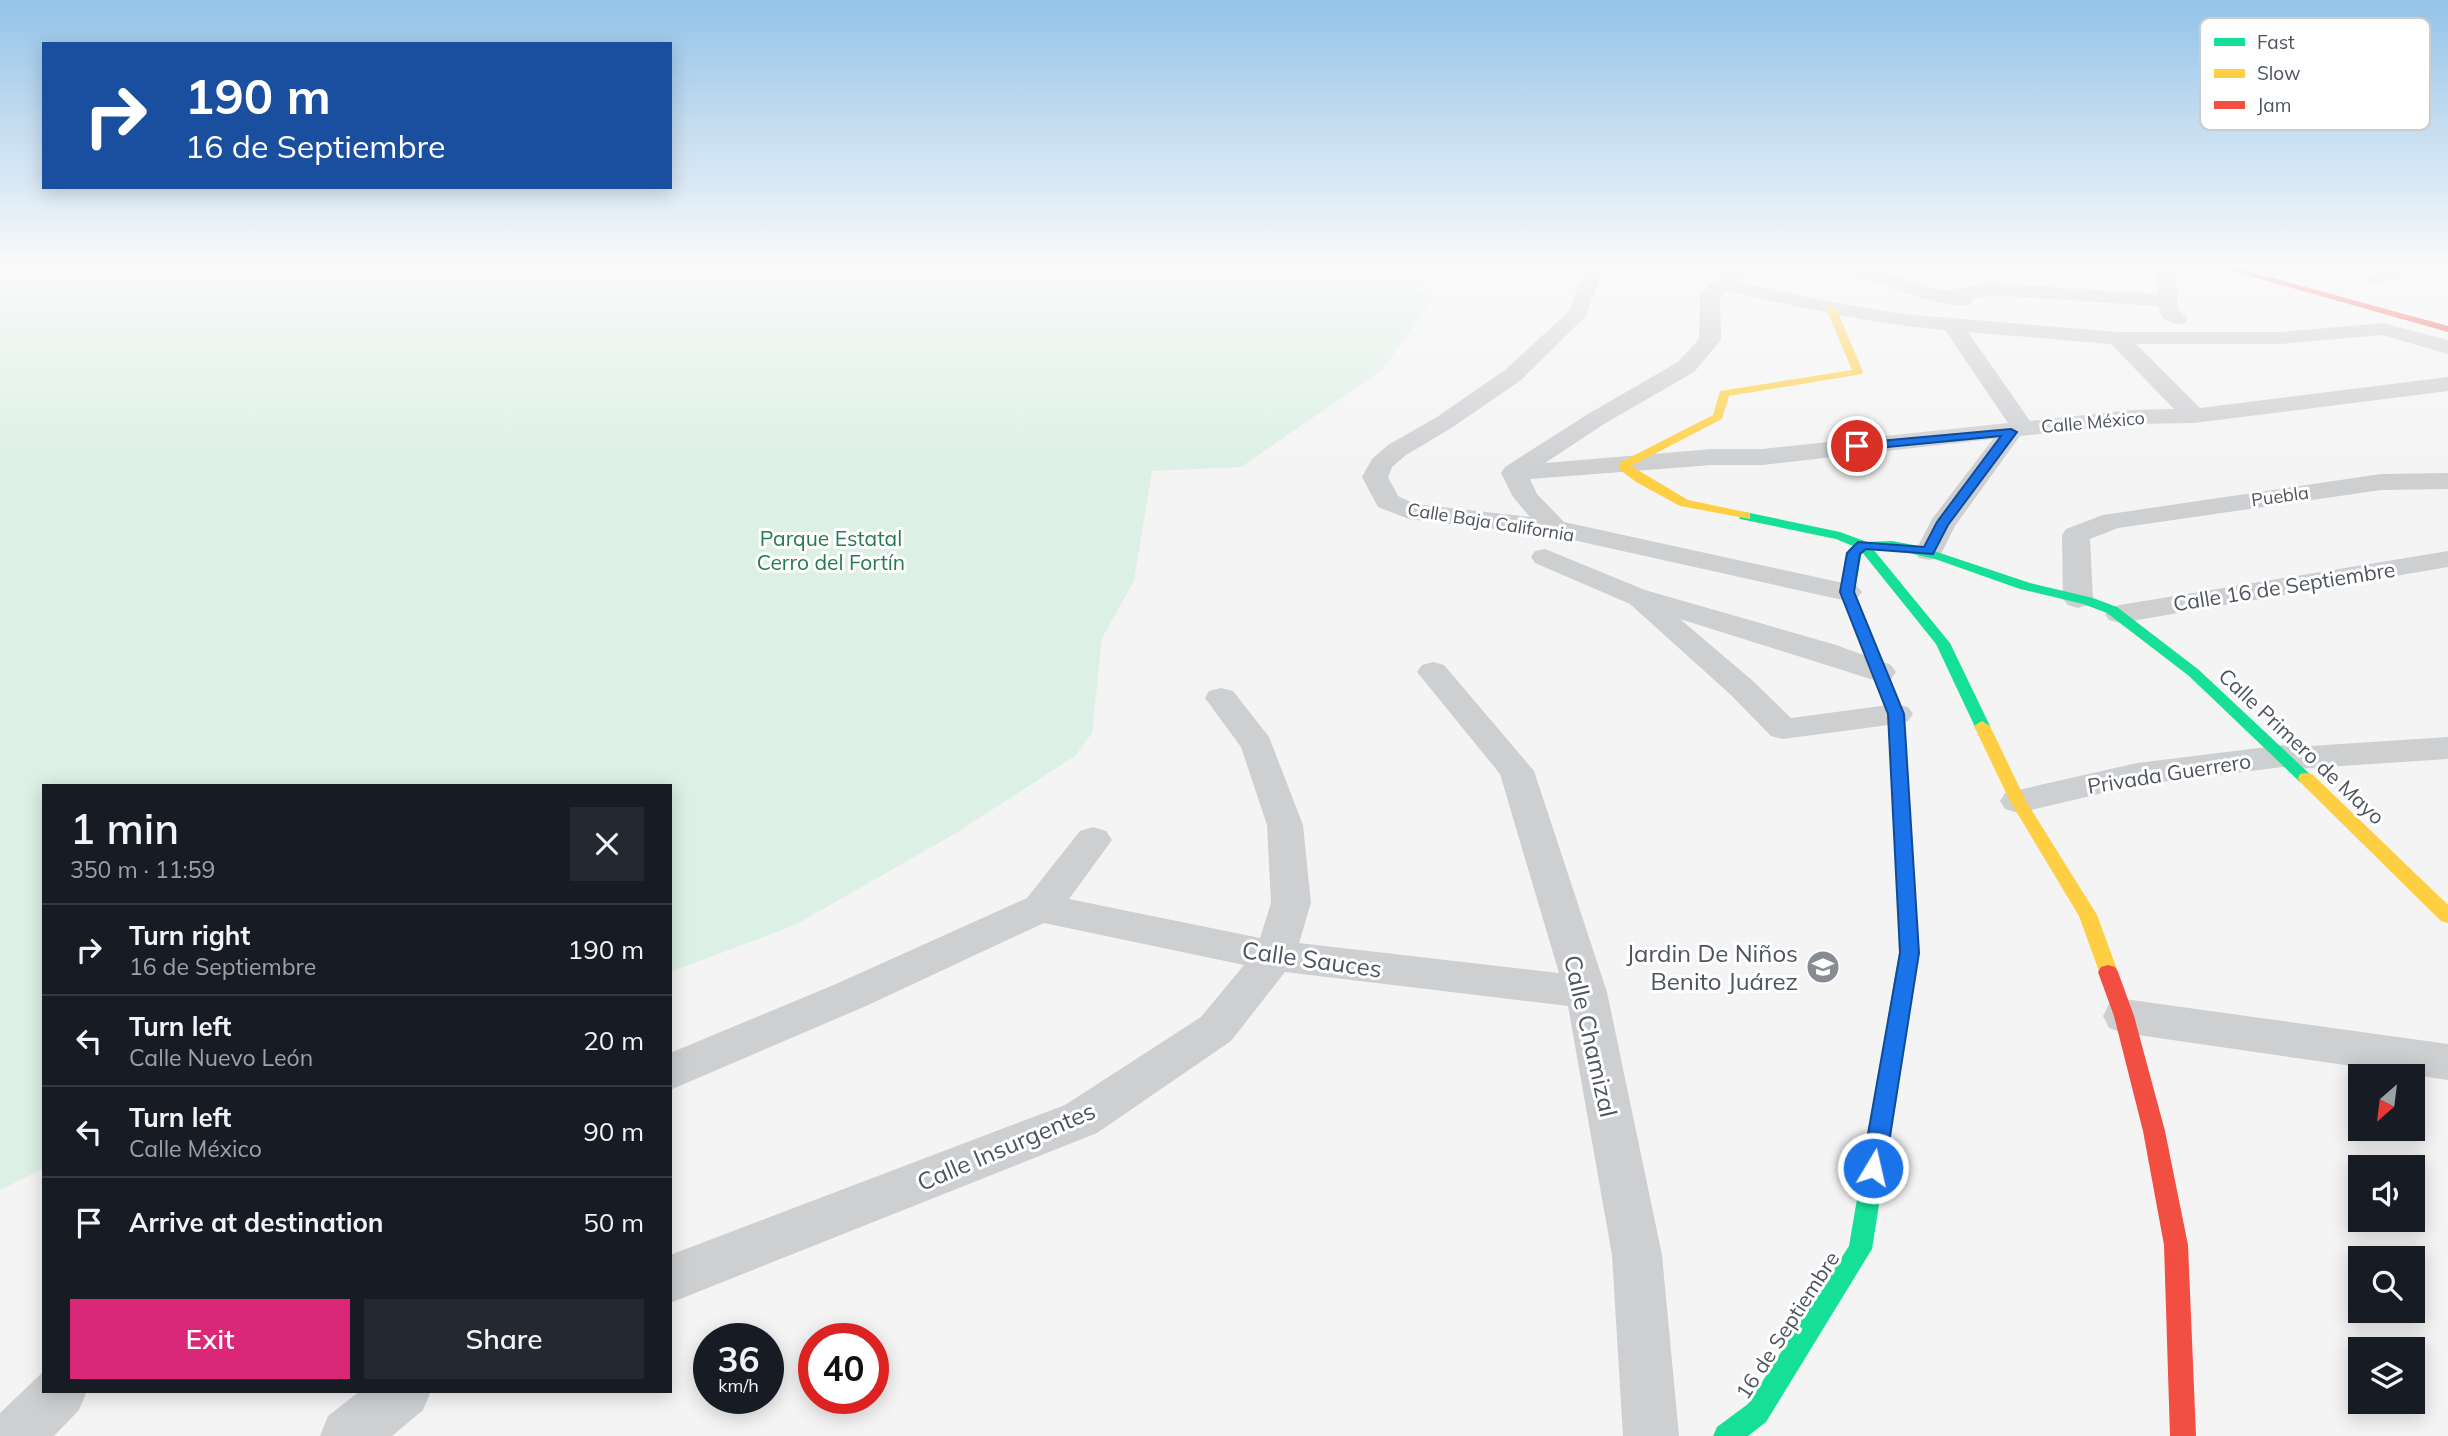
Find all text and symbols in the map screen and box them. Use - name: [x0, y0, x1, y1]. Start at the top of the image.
- legend: [2200, 18, 2430, 130]
- text: Fast: [2257, 30, 2295, 54]
- text: Slow: [2257, 61, 2301, 85]
- text: 190 m: [185, 65, 331, 126]
- icon: right: [70, 70, 161, 161]
- text: Jam: [2257, 93, 2291, 117]
- text: 16 de Septiembre: [185, 126, 445, 166]
- street label: Calle México: [2040, 406, 2146, 438]
- pin: [1827, 416, 1887, 476]
- icon: arrive: [1838, 427, 1876, 465]
- street label: Puebla: [2250, 481, 2310, 511]
- street label: Calle Baja California: [1406, 497, 1576, 547]
- park label: Parque Estatal Cerro del Fortín: [757, 525, 905, 575]
- street label: Calle 16 de Septiembre: [2171, 556, 2397, 616]
- street label: Calle Primero de Mayo: [2214, 662, 2390, 830]
- street label: Privada Guerrero: [2085, 747, 2253, 799]
- text: 1 min: [70, 802, 179, 855]
- button: close: [570, 807, 644, 881]
- text: 350 m · 11:59: [70, 855, 215, 884]
- text: Turn right: [129, 919, 250, 952]
- icon: right: [70, 931, 108, 969]
- text: 190 m: [568, 933, 644, 966]
- street label: Calle Sauces: [1240, 934, 1384, 984]
- place label: Jardin De Niños Benito Juárez: [1626, 938, 1798, 996]
- school or university icon: Jardin De Niños Benito Juárez: [1804, 948, 1842, 986]
- text: 16 de Septiembre: [129, 952, 316, 981]
- street label: Calle Chamizal: [1558, 952, 1624, 1120]
- text: Turn left: [129, 1010, 231, 1043]
- icon: left: [70, 1022, 108, 1060]
- text: 20 m: [583, 1024, 644, 1057]
- text: Calle Nuevo León: [129, 1043, 313, 1072]
- north arrow: [2348, 1064, 2426, 1141]
- map controls: [2348, 1064, 2425, 1414]
- street label: Calle Insurgentes: [912, 1095, 1100, 1197]
- text: Turn left: [129, 1101, 231, 1134]
- icon: left: [70, 1113, 108, 1151]
- text: 90 m: [583, 1115, 644, 1148]
- position arrow: [1836, 1131, 1910, 1205]
- text: Calle México: [129, 1134, 262, 1163]
- button: sound: [2348, 1155, 2425, 1232]
- icon: arrive: [70, 1204, 108, 1242]
- text: Arrive at destination: [129, 1206, 384, 1239]
- text: 50 m: [583, 1206, 644, 1239]
- street label: 16 de Septiembre: [1730, 1246, 1844, 1404]
- button: search: [2348, 1246, 2425, 1323]
- button: Exit: [70, 1299, 350, 1379]
- button: Share: [364, 1299, 644, 1379]
- speed limit sign: 40: [798, 1323, 889, 1414]
- text: 36: [717, 1337, 760, 1381]
- button: layers: [2348, 1337, 2425, 1414]
- text: km/h: [718, 1374, 759, 1397]

